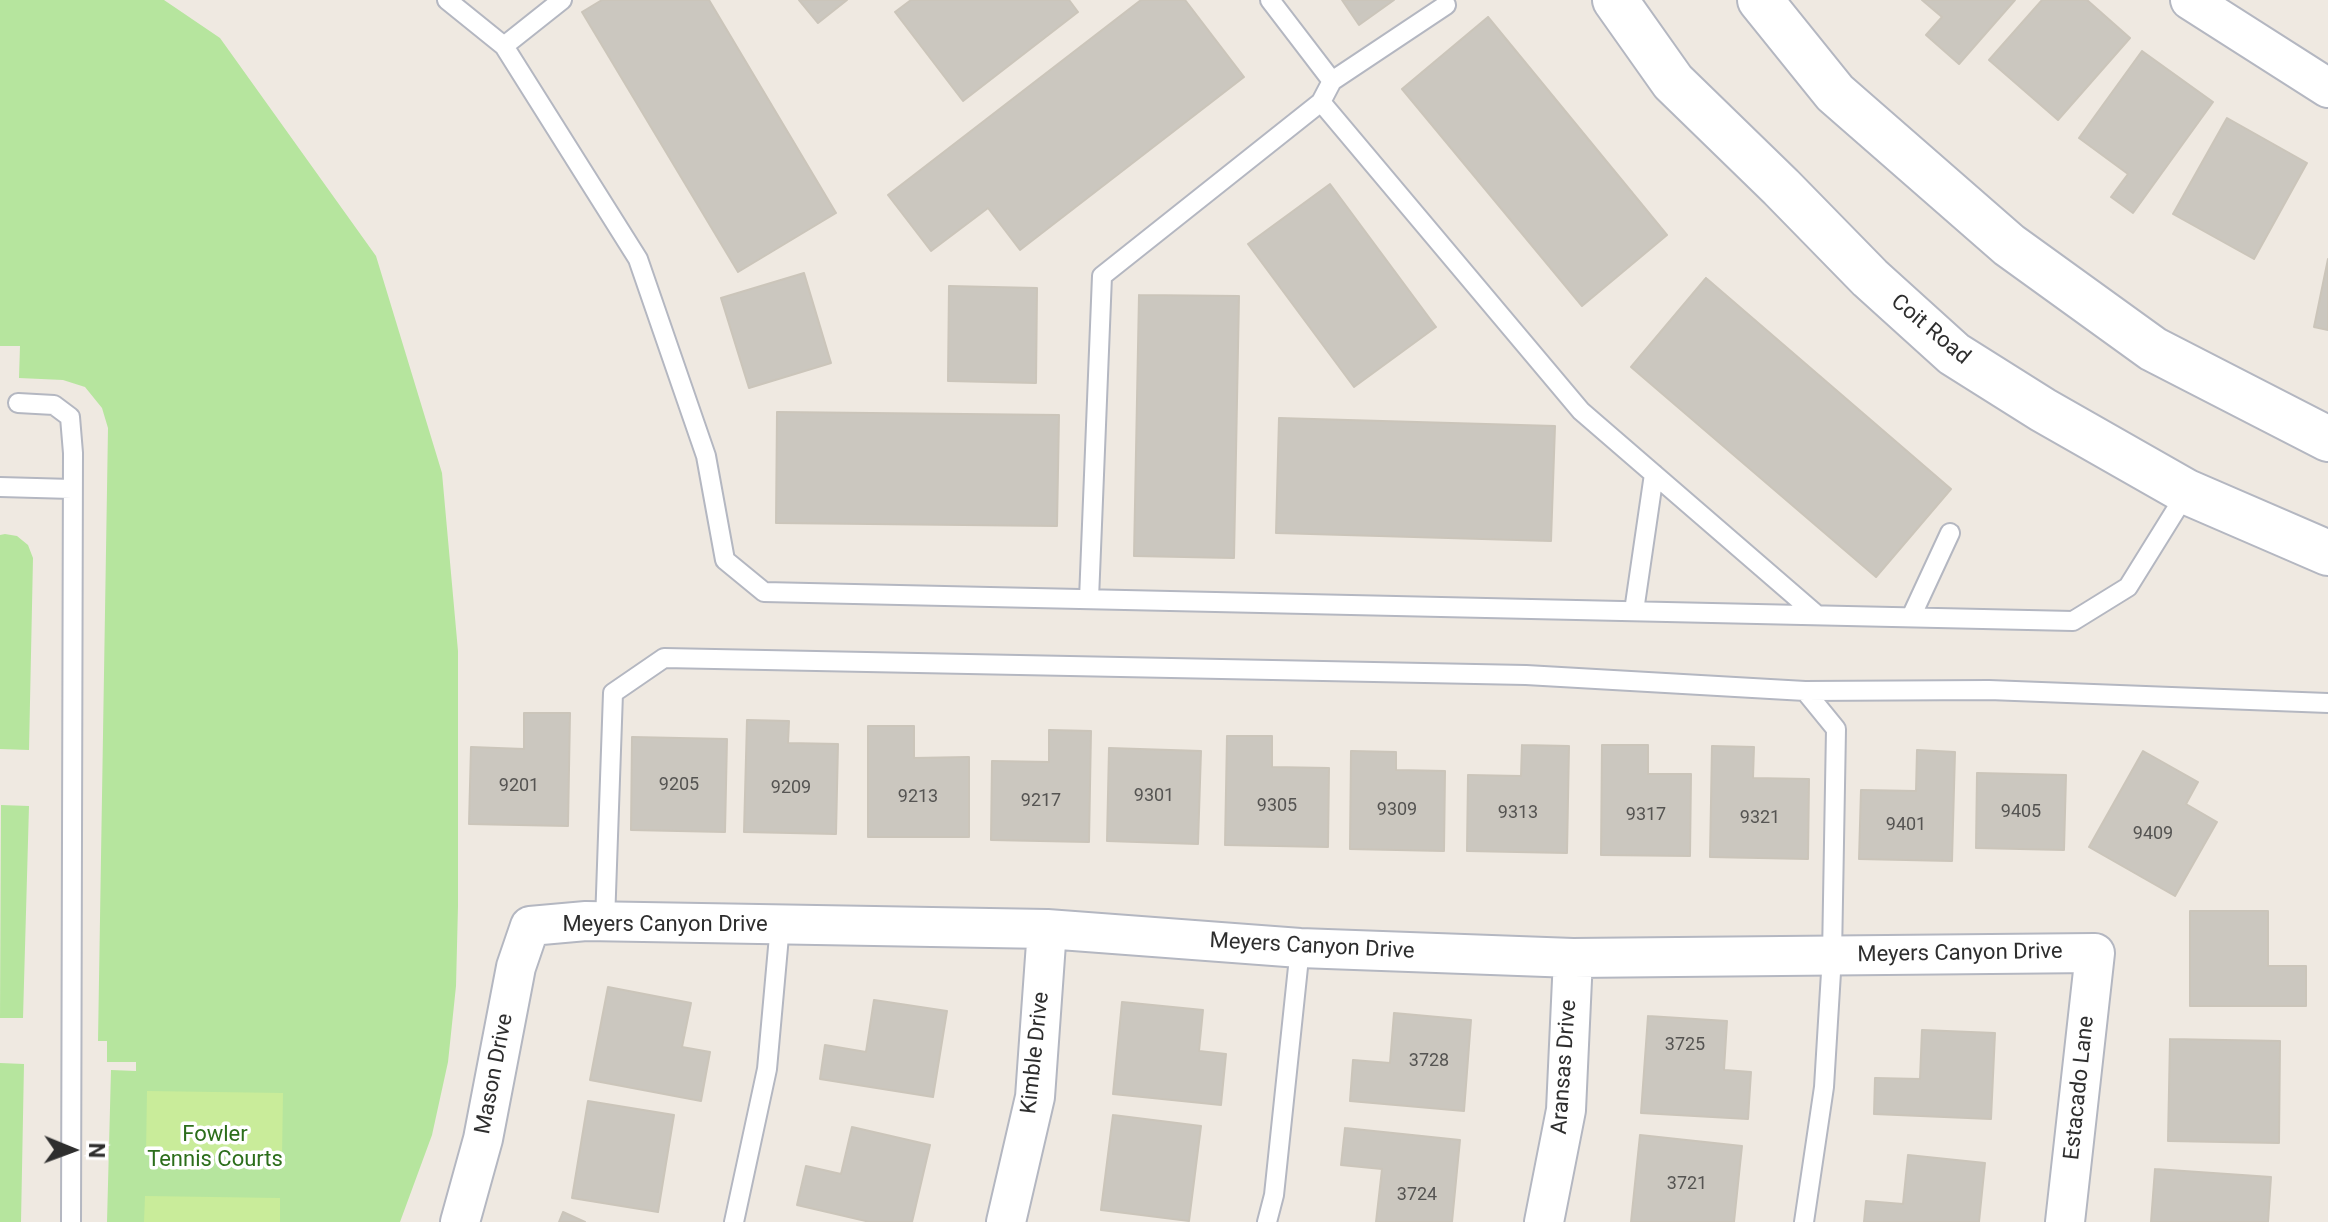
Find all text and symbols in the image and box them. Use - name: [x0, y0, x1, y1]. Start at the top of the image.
- street label: Coit Road: [1885, 289, 1975, 371]
- house number: 9205: [659, 774, 699, 796]
- house number: 9201: [499, 775, 539, 797]
- house number: 9209: [771, 777, 811, 799]
- house number: 9301: [1134, 785, 1174, 807]
- house number: 9213: [898, 786, 938, 808]
- house number: 9217: [1021, 790, 1061, 812]
- house number: 9305: [1257, 795, 1297, 817]
- house number: 9309: [1377, 799, 1417, 821]
- house number: 9405: [2001, 801, 2041, 823]
- house number: 9313: [1498, 802, 1538, 824]
- house number: 9317: [1626, 804, 1666, 826]
- house number: 9321: [1740, 807, 1780, 829]
- house number: 9401: [1886, 814, 1926, 836]
- house number: 9409: [2133, 823, 2173, 845]
- street label: Meyers Canyon Drive: [562, 912, 768, 938]
- street label: Meyers Canyon Drive: [1209, 928, 1415, 966]
- street label: Meyers Canyon Drive: [1857, 939, 2063, 969]
- street label: Kimble Drive: [1016, 991, 1056, 1115]
- street label: Aransas Drive: [1547, 999, 1583, 1135]
- street label: Mason Drive: [470, 1012, 520, 1136]
- street label: Estacado Lane: [2059, 1015, 2101, 1161]
- house number: 3725: [1665, 1034, 1705, 1056]
- house number: 3728: [1409, 1050, 1449, 1072]
- north arrow: [32, 1110, 112, 1190]
- park label: Fowler Tennis Courts: [147, 1122, 283, 1174]
- text: N: [84, 1142, 109, 1158]
- house number: 3721: [1667, 1173, 1707, 1195]
- house number: 3724: [1397, 1184, 1437, 1206]

